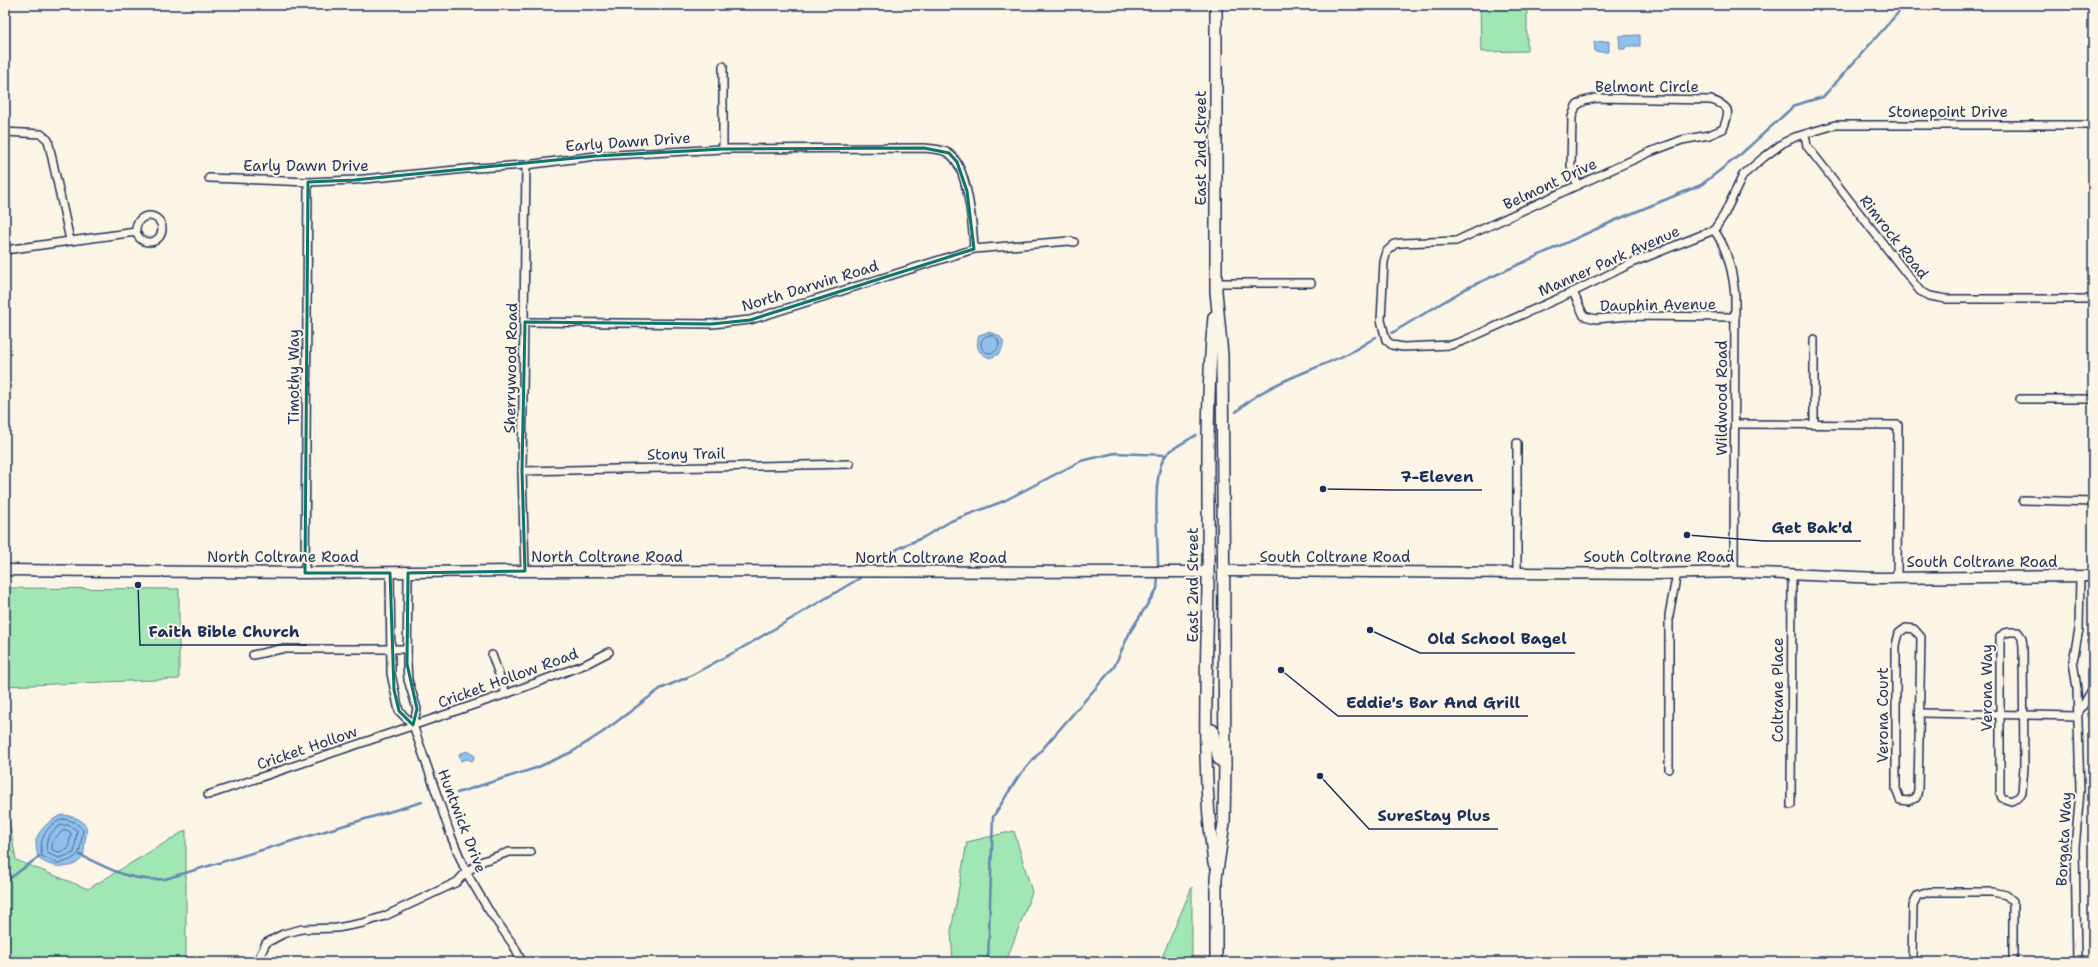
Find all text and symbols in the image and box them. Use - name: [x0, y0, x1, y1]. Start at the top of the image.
- street label: Belmont Circle: [1595, 77, 1699, 97]
- street label: East 2nd Street: [1191, 90, 1211, 206]
- street label: Stonepoint Drive: [1888, 102, 2008, 122]
- street label: Early Dawn Drive: [565, 128, 691, 156]
- street label: Belmont Drive: [1500, 154, 1600, 214]
- street label: Early Dawn Drive: [243, 156, 369, 176]
- street label: Rimrock Road: [1855, 191, 1933, 283]
- street label: Manner Park Avenue: [1535, 221, 1683, 301]
- street label: North Darwin Road: [739, 256, 881, 316]
- street label: Dauphin Avenue: [1600, 294, 1716, 316]
- street label: Sherrywood Road: [500, 302, 522, 434]
- street label: Timothy Way: [284, 329, 304, 425]
- street label: Wildwood Road: [1712, 340, 1732, 456]
- street label: Stony Trail: [647, 443, 726, 465]
- callout: 7-Eleven: [1393, 462, 1482, 490]
- text: 7-Eleven: [1400, 466, 1474, 487]
- callout: Get Bak'd: [1764, 513, 1861, 541]
- text: Get Bak'd: [1772, 517, 1852, 538]
- street label: East 2nd Street: [1183, 527, 1203, 643]
- street label: North Coltrane Road: [207, 547, 360, 567]
- street label: North Coltrane Road: [531, 547, 684, 567]
- street label: South Coltrane Road: [1259, 547, 1411, 567]
- street label: South Coltrane Road: [1583, 547, 1735, 567]
- street label: North Coltrane Road: [855, 548, 1008, 568]
- street label: South Coltrane Road: [1906, 552, 2058, 572]
- callout: Faith Bible Church: [140, 617, 307, 645]
- text: Faith Bible Church: [149, 621, 300, 642]
- callout: Old School Bagel: [1420, 625, 1575, 653]
- text: Old School Bagel: [1427, 628, 1567, 649]
- street label: Coltrane Place: [1768, 638, 1788, 743]
- street label: Cricket Hollow Road: [435, 643, 581, 713]
- street label: Verona Way: [1977, 644, 1997, 732]
- street label: Verona Court: [1873, 667, 1893, 763]
- callout: Eddie's Bar And Grill: [1338, 688, 1528, 716]
- text: Eddie's Bar And Grill: [1346, 692, 1520, 713]
- street label: Cricket Hollow: [254, 721, 360, 775]
- street label: Huntwick Drive: [433, 766, 491, 876]
- street label: Borgata Way: [2052, 791, 2076, 887]
- callout: SureStay Plus: [1369, 801, 1498, 829]
- text: SureStay Plus: [1378, 805, 1490, 826]

